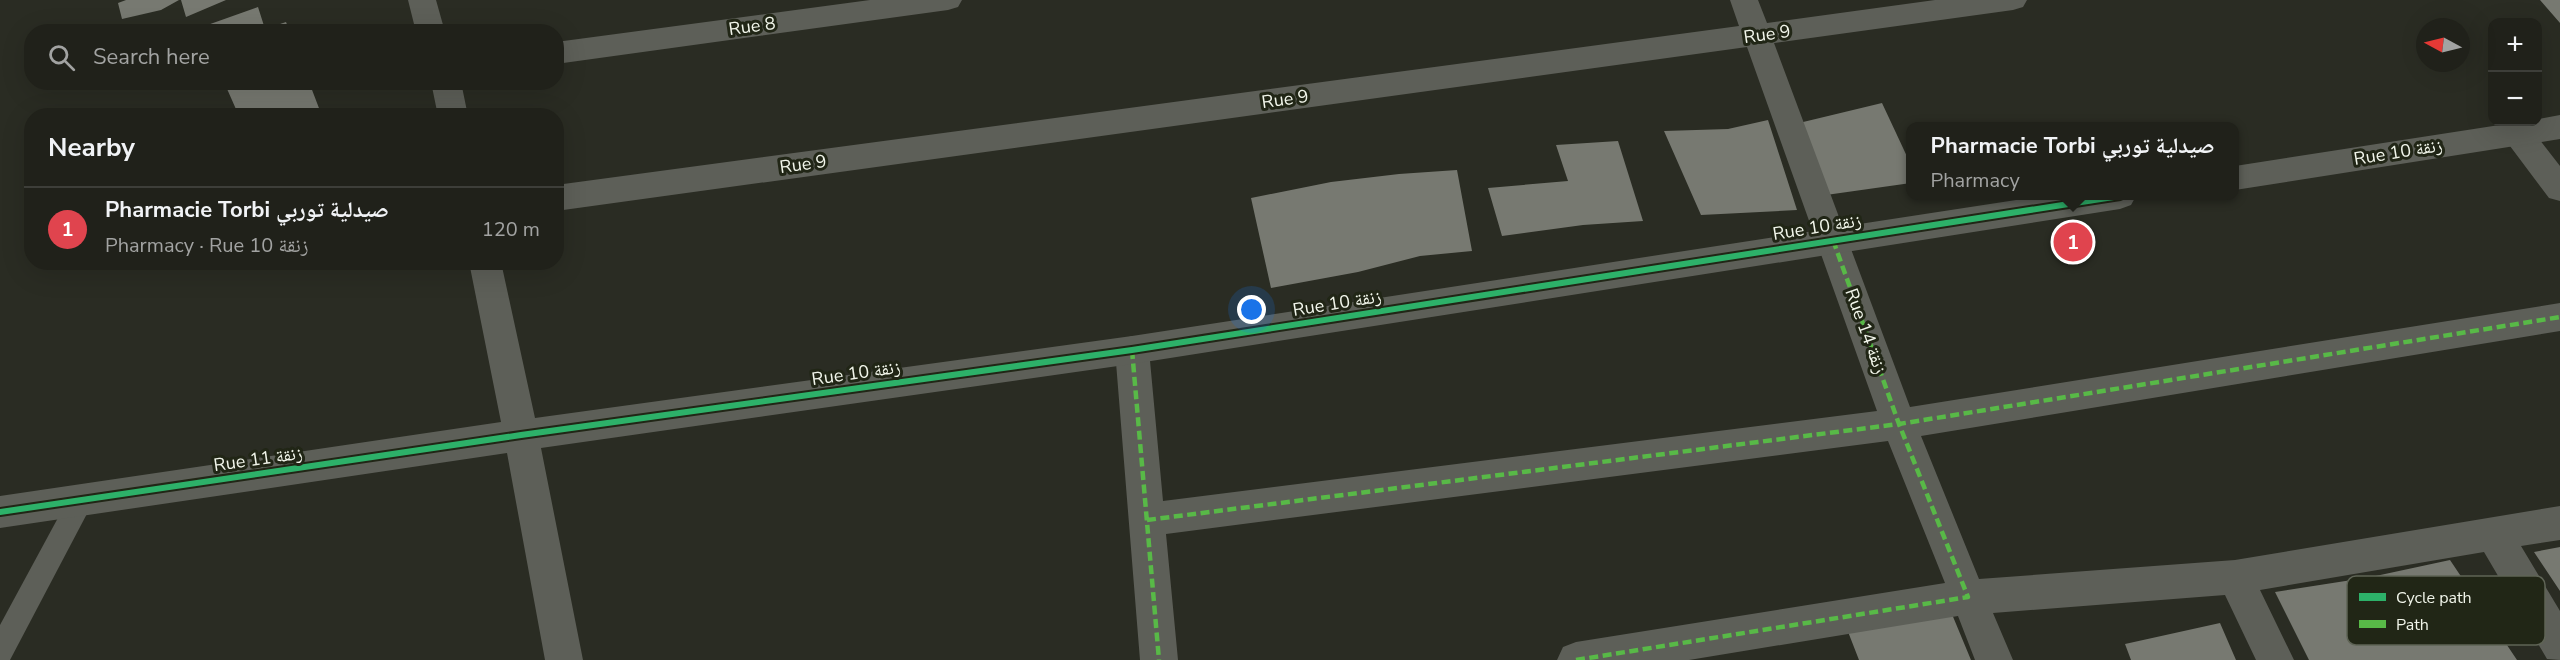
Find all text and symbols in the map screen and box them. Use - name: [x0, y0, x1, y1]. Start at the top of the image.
- street label: Rue 8: [727, 11, 777, 41]
- north arrow: [2416, 18, 2470, 72]
- map controls: [2488, 18, 2542, 126]
- button: +: [2488, 18, 2542, 72]
- street label: Rue 9: [1742, 19, 1792, 49]
- search box: [24, 24, 564, 90]
- icon: search: [45, 41, 78, 74]
- text: Search here: [93, 42, 210, 72]
- button: −: [2488, 72, 2542, 126]
- street label: Rue 9: [1260, 84, 1310, 114]
- popup: [1906, 122, 2239, 200]
- text: Nearby: [48, 130, 135, 165]
- text: Pharmacie Torbi صيدلية توربي: [1931, 131, 2214, 161]
- street label: Rue 10 زنقة: [2352, 133, 2444, 171]
- street label: Rue 9: [778, 149, 828, 179]
- text: Pharmacy: [1931, 167, 2020, 194]
- text: Pharmacie Torbi صيدلية توربي: [105, 195, 389, 225]
- street label: Rue 10 زنقة: [1771, 208, 1863, 246]
- text: 1: [62, 216, 74, 243]
- text: 120 m: [482, 216, 540, 243]
- pin: 1: [2054, 220, 2092, 264]
- text: Pharmacy · Rue 10 زنقة: [105, 232, 308, 259]
- street label: Rue 10 زنقة: [1291, 284, 1383, 322]
- street label: Rue 14 زنقة: [1839, 285, 1893, 377]
- your location: [1237, 295, 1266, 324]
- street label: Rue 10 زنقة: [810, 355, 902, 391]
- street label: Rue 11 زنقة: [212, 441, 304, 477]
- legend: [2347, 576, 2545, 645]
- text: Cycle path: [2396, 587, 2472, 609]
- text: Path: [2396, 614, 2429, 636]

